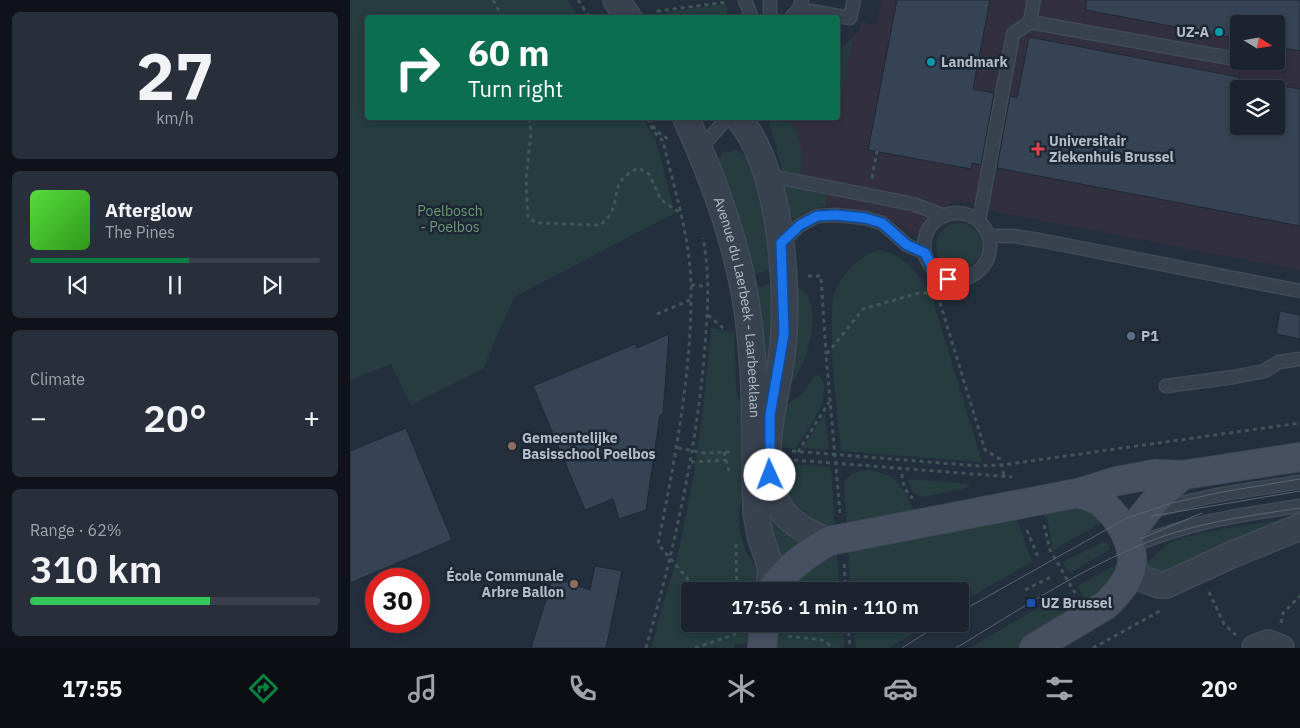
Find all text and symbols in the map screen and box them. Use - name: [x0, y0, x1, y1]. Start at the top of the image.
- north arrow: [1230, 15, 1285, 70]
- map controls: [1230, 15, 1285, 135]
- place label: UZ-A: [1176, 23, 1209, 41]
- marker: UZ-A: [1213, 26, 1225, 38]
- text: 60 m: [468, 30, 550, 76]
- text: 27: [136, 33, 214, 118]
- icon: right: [385, 35, 450, 100]
- place label: Landmark: [941, 53, 1008, 71]
- marker: Landmark: [925, 56, 937, 68]
- text: Turn right: [468, 74, 563, 103]
- button: layers: [1230, 80, 1285, 135]
- text: km/h: [156, 108, 194, 128]
- place label: Universitair Ziekenhuis Brussel: [1049, 132, 1174, 166]
- marker: Universitair Ziekenhuis Brussel: [1031, 142, 1045, 156]
- street label: Avenue du Laerbeek - Laarbeeklaan: [710, 194, 764, 418]
- text: Afterglow: [105, 198, 193, 222]
- park label: Poelbosch - Poelbos: [417, 202, 483, 236]
- text: The Pines: [105, 222, 175, 242]
- pin: [927, 258, 969, 300]
- icon: arrive: [934, 265, 962, 293]
- icon: previous: [64, 271, 92, 299]
- icon: pause: [161, 271, 189, 299]
- icon: next: [258, 271, 286, 299]
- place label: P1: [1141, 327, 1159, 345]
- marker: P1: [1125, 330, 1137, 342]
- text: Climate: [30, 369, 85, 389]
- text: 20°: [143, 393, 207, 442]
- text: −: [30, 399, 47, 436]
- text: +: [303, 399, 320, 436]
- place label: Gemeentelijke Basisschool Poelbos: [522, 429, 656, 463]
- marker: Gemeentelijke Basisschool Poelbos: [506, 440, 518, 452]
- position arrow: [743, 448, 795, 500]
- text: Range · 62%: [30, 520, 122, 540]
- text: 310 km: [30, 544, 162, 593]
- place label: École Communale Arbre Ballon: [446, 566, 564, 601]
- speed limit sign: 30: [365, 568, 430, 633]
- marker: École Communale Arbre Ballon: [568, 578, 580, 590]
- place label: UZ Brussel: [1041, 594, 1112, 612]
- text: 17:56 · 1 min · 110 m: [731, 595, 919, 619]
- marker: UZ Brussel: [1025, 597, 1037, 609]
- icon: directions: [246, 671, 281, 706]
- icon: music: [405, 671, 440, 706]
- icon: phone: [565, 671, 600, 706]
- icon: climate: [724, 671, 759, 706]
- icon: car: [883, 671, 918, 706]
- icon: filters: [1042, 671, 1077, 706]
- text: 17:55: [62, 674, 122, 703]
- text: 20°: [1201, 674, 1238, 703]

